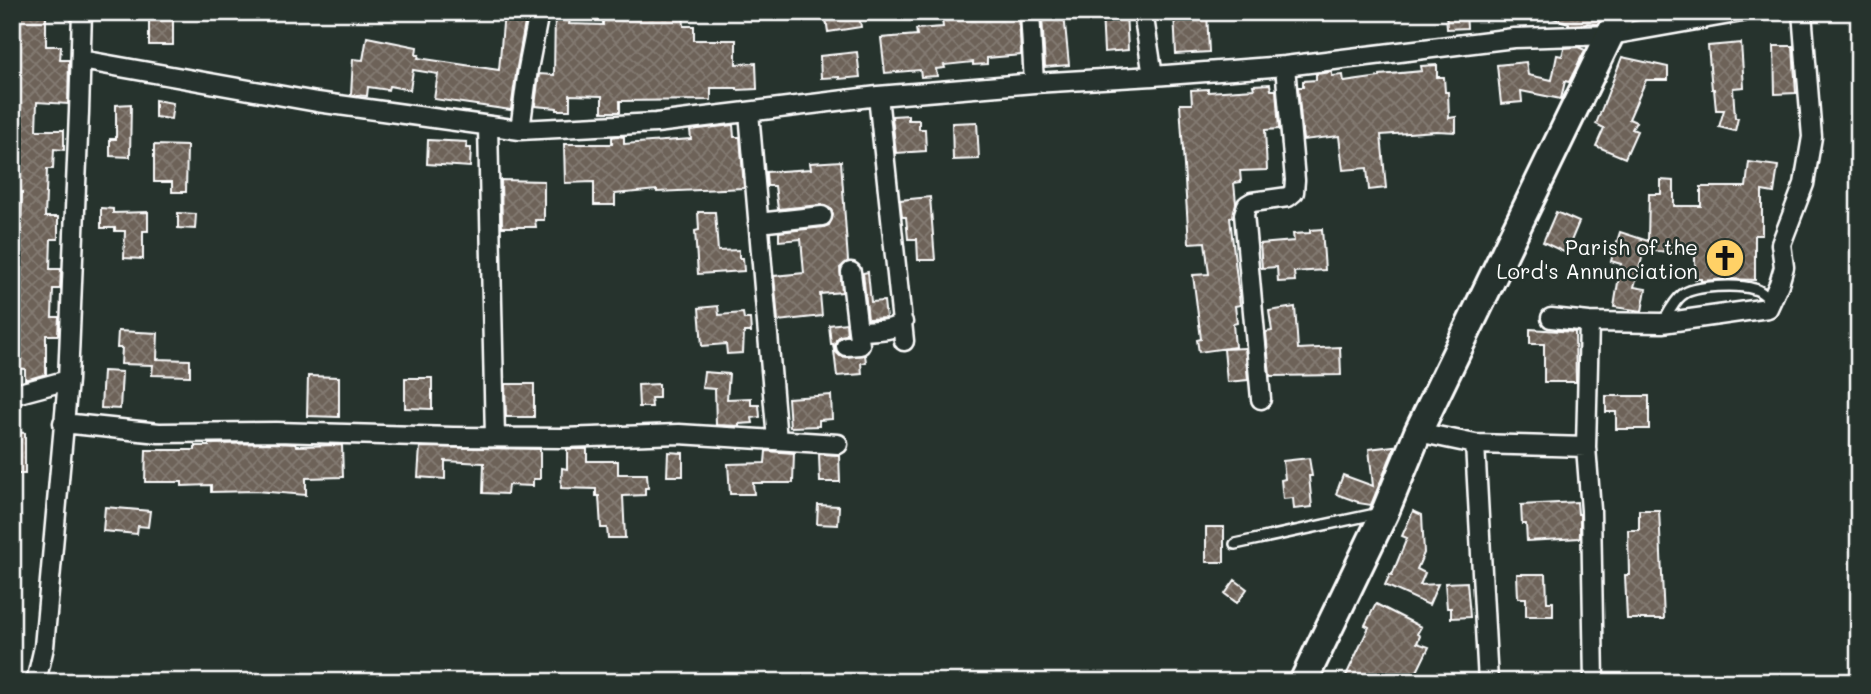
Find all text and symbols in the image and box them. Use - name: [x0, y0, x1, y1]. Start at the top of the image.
- place label: Parish of the Lord's Annunciation: [1497, 233, 1698, 284]
- church icon: Parish of the Lord's Annunciation: [1704, 237, 1746, 279]

